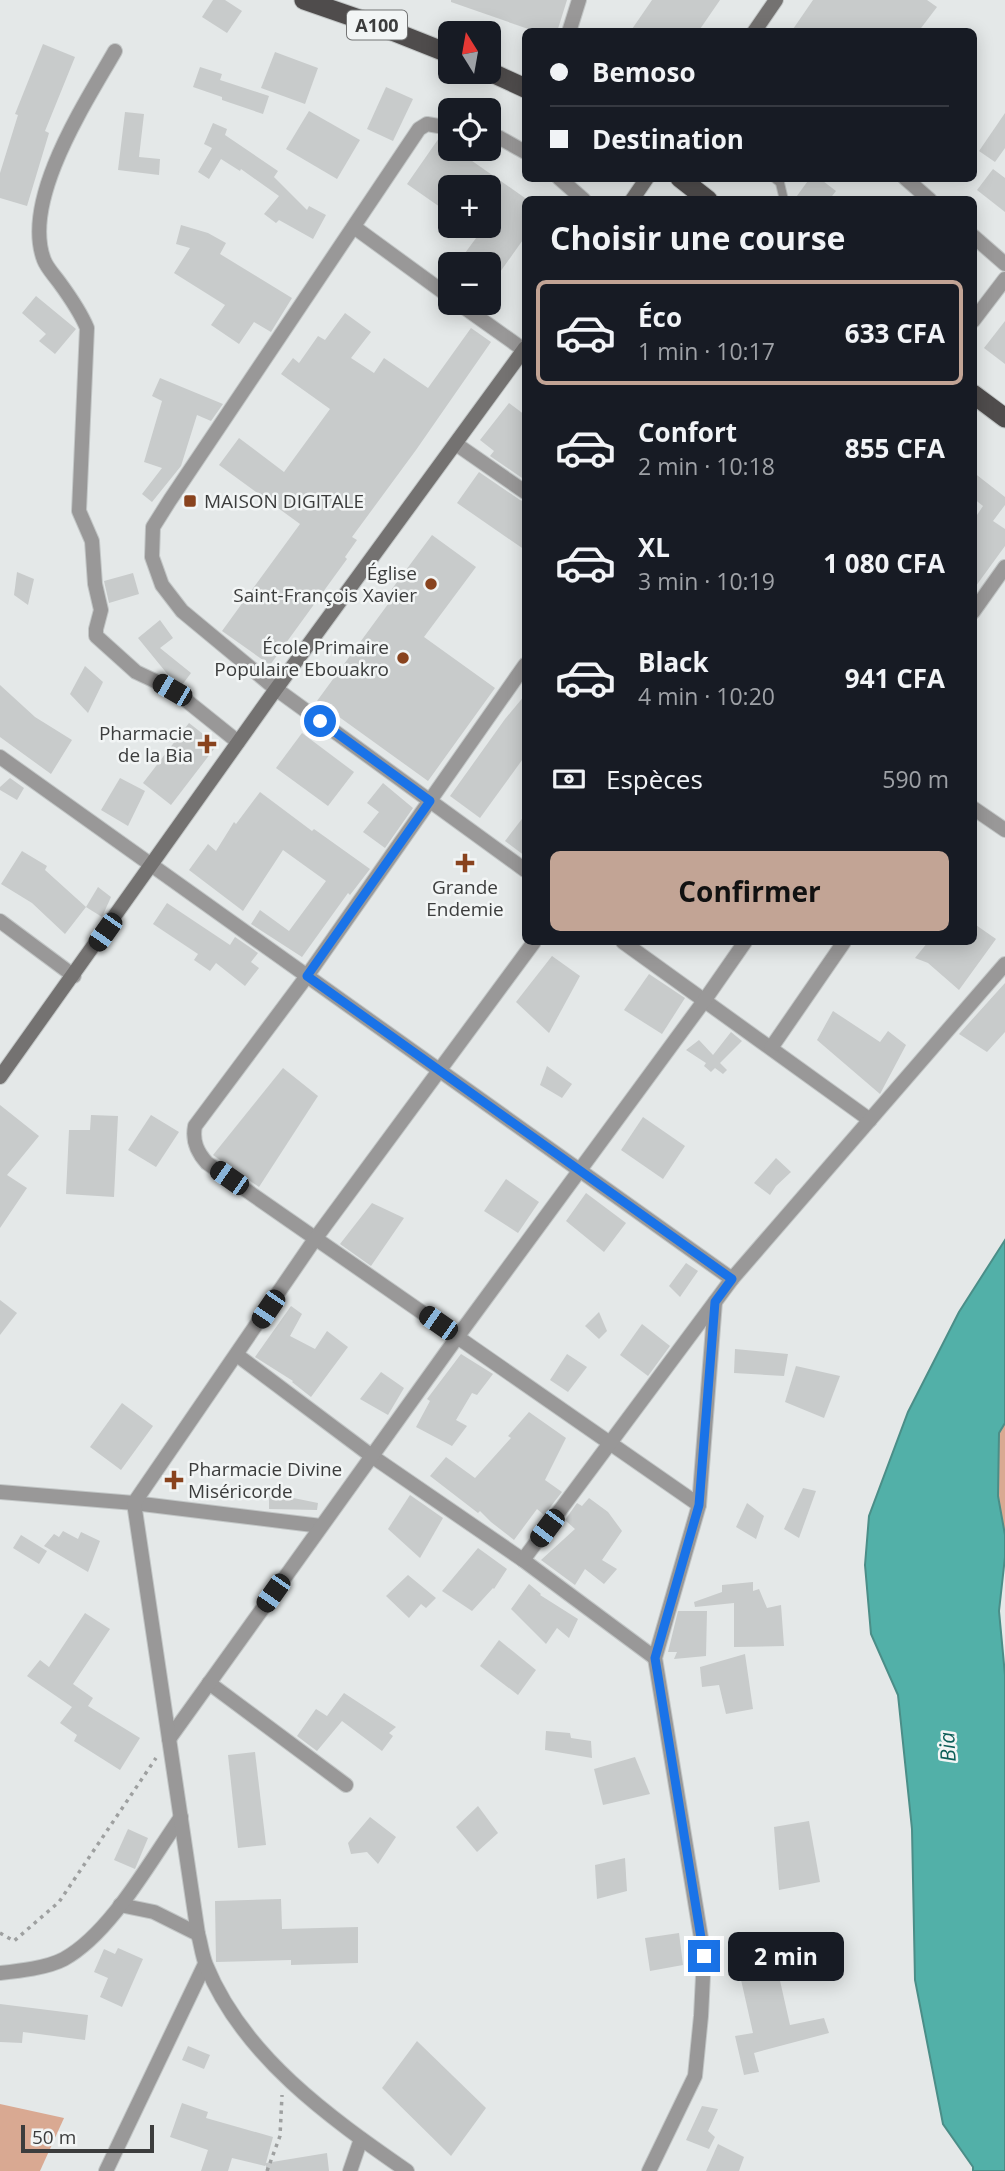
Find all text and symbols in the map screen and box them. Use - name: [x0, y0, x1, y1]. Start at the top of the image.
- road number: A100: [347, 10, 407, 40]
- north arrow: [438, 21, 500, 84]
- map controls: [438, 21, 501, 315]
- text: Bemoso: [592, 54, 695, 90]
- button: locate: [438, 98, 501, 161]
- text: Destination: [592, 121, 744, 157]
- button: +: [438, 175, 501, 238]
- text: Choisir une course: [550, 216, 845, 259]
- button: −: [438, 252, 501, 315]
- text: Éco: [638, 299, 682, 335]
- icon: car: [554, 301, 617, 364]
- text: 633 CFA: [845, 315, 945, 351]
- text: 1 min · 10:17: [638, 335, 775, 367]
- text: Confort: [638, 414, 737, 450]
- icon: car: [554, 416, 617, 479]
- text: 855 CFA: [845, 430, 945, 466]
- text: 2 min · 10:18: [638, 450, 775, 482]
- place label: MAISON DIGITALE: [204, 488, 364, 514]
- marker: MAISON DIGITALE: [182, 493, 198, 509]
- text: XL: [638, 529, 670, 565]
- icon: car: [554, 531, 617, 594]
- text: 1 080 CFA: [823, 545, 945, 581]
- place label: Église Saint-François Xavier: [233, 560, 417, 608]
- text: 3 min · 10:19: [638, 565, 775, 597]
- marker: Église Saint-François Xavier: [423, 576, 439, 592]
- place label: École Primaire Populaire Ebouakro: [214, 634, 389, 682]
- text: Black: [638, 644, 709, 680]
- icon: car: [554, 646, 617, 709]
- marker: École Primaire Populaire Ebouakro: [395, 650, 411, 666]
- text: 941 CFA: [845, 660, 945, 696]
- car: [149, 670, 196, 710]
- text: 4 min · 10:20: [638, 680, 775, 712]
- route start: [304, 705, 336, 737]
- place label: Pharmacie de la Bia: [99, 720, 193, 768]
- marker: Pharmacie de la Bia: [199, 736, 215, 752]
- icon: cash: [550, 760, 588, 798]
- text: Espèces: [606, 761, 703, 797]
- text: 590 m: [882, 763, 949, 795]
- button: Confirmer: [550, 851, 949, 931]
- marker: Grande Endemie: [455, 853, 475, 873]
- place label: Grande Endemie: [426, 874, 504, 922]
- car: [85, 909, 126, 955]
- car: [206, 1157, 253, 1199]
- car: [248, 1286, 289, 1332]
- car: [415, 1302, 462, 1344]
- place label: Pharmacie Divine Miséricorde: [188, 1456, 342, 1504]
- marker: Pharmacie Divine Miséricorde: [166, 1472, 182, 1488]
- car: [526, 1505, 569, 1551]
- car: [253, 1570, 294, 1616]
- water label: Bia: [932, 1731, 962, 1763]
- callout: 2 min: [728, 1932, 844, 1980]
- route end: [688, 1940, 720, 1972]
- text: 2 min: [754, 1940, 818, 1972]
- scale bar: [21, 2122, 154, 2154]
- text: 50 m: [32, 2124, 76, 2150]

